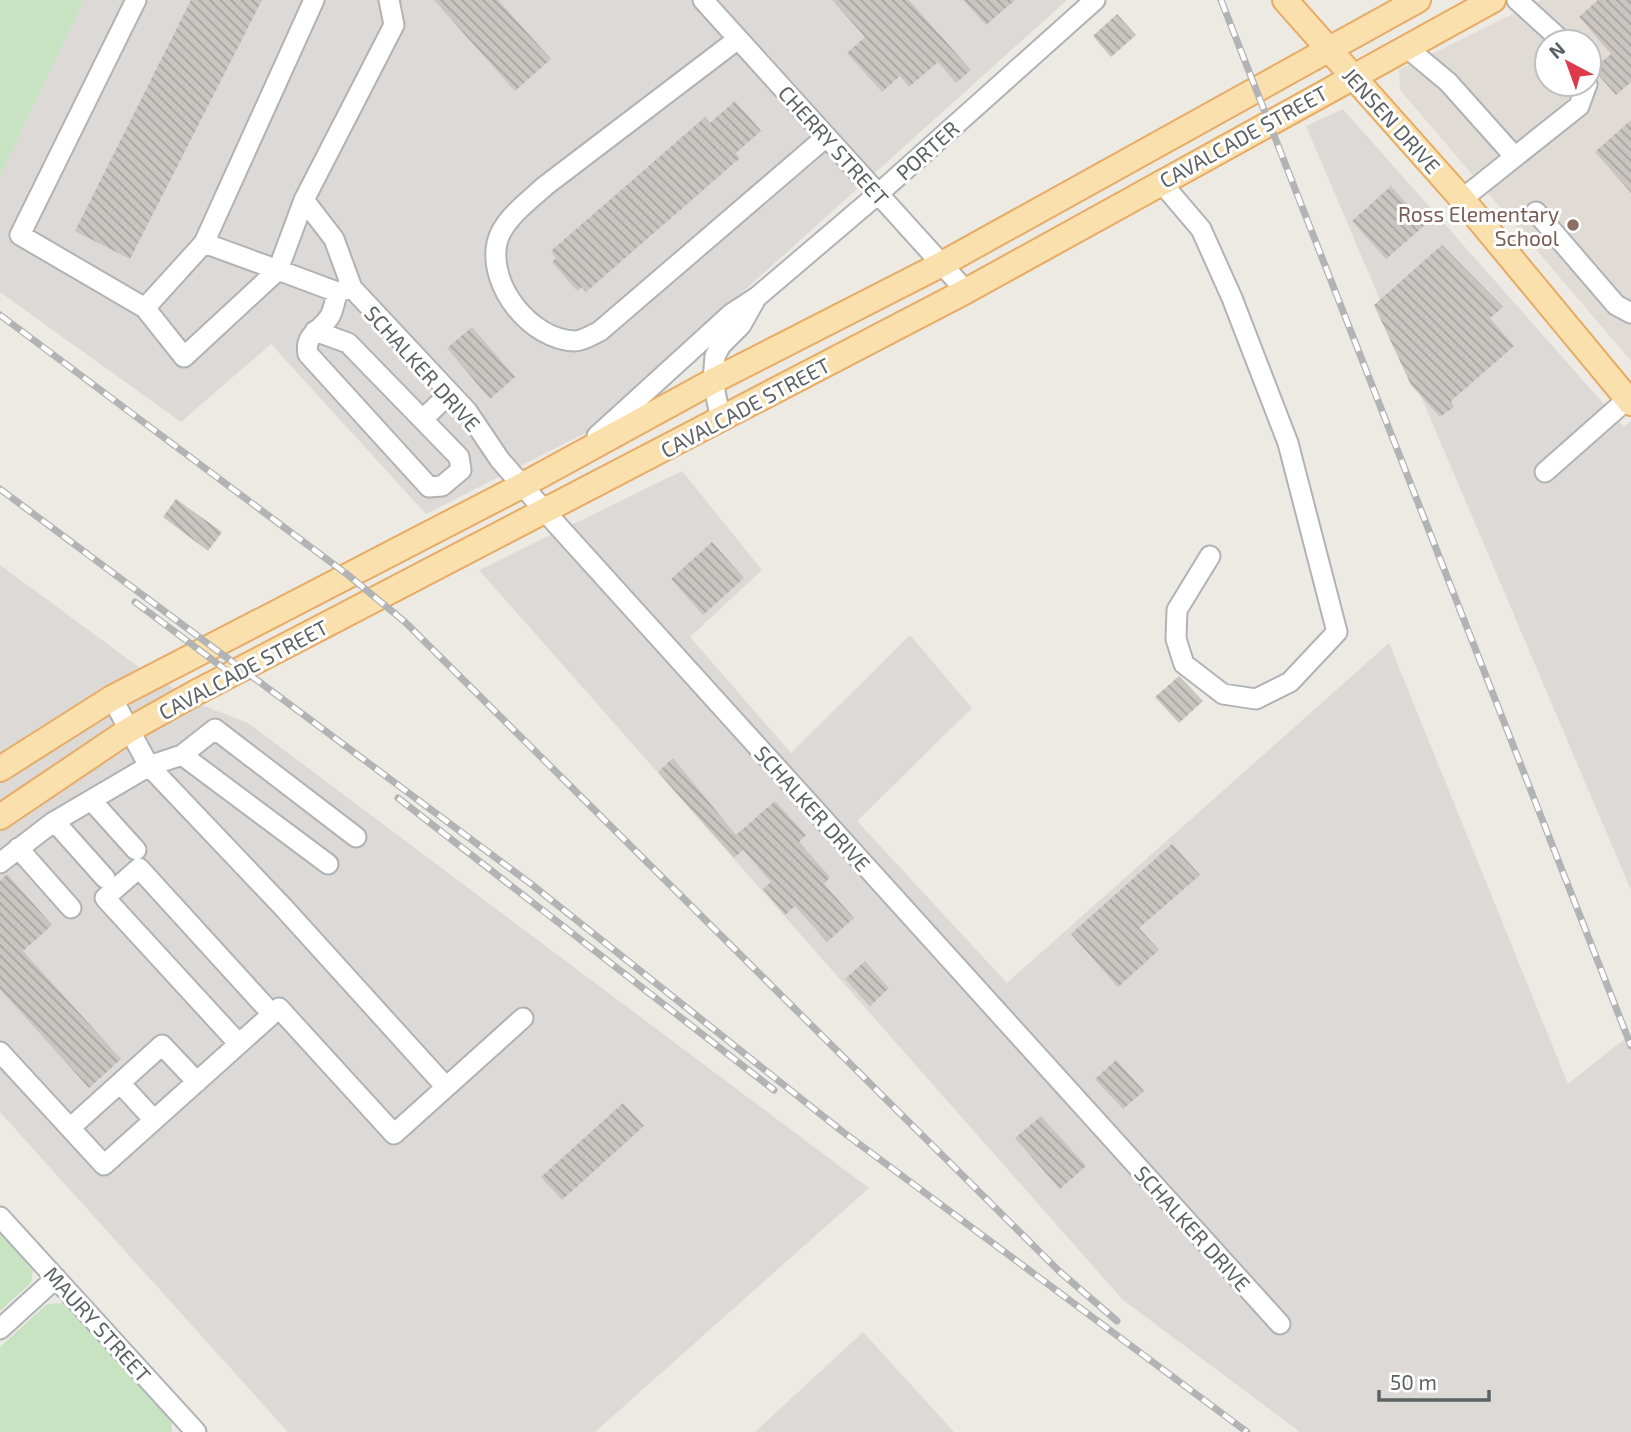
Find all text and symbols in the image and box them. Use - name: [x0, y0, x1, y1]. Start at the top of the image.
- north arrow: [1533, 28, 1603, 98]
- text: N: [1544, 37, 1569, 63]
- street label: JENSEN DRIVE: [1338, 62, 1446, 178]
- street label: CAVALCADE STREET: [1155, 79, 1331, 193]
- street label: CHERRY STREET: [774, 80, 894, 210]
- street label: PORTER: [890, 115, 964, 185]
- place label: Ross Elementary School: [1398, 201, 1560, 250]
- marker: Ross Elementary School: [1565, 217, 1581, 233]
- street label: SCHALKER DRIVE: [360, 300, 486, 436]
- street label: CAVALCADE STREET: [656, 352, 834, 462]
- street label: CAVALCADE STREET: [154, 614, 332, 724]
- street label: SCHALKER DRIVE: [750, 740, 876, 876]
- street label: SCHALKER DRIVE: [1130, 1160, 1256, 1296]
- street label: MAURY STREET: [40, 1261, 156, 1387]
- scale bar: [1379, 1358, 1489, 1402]
- text: 50 m: [1390, 1369, 1437, 1394]

